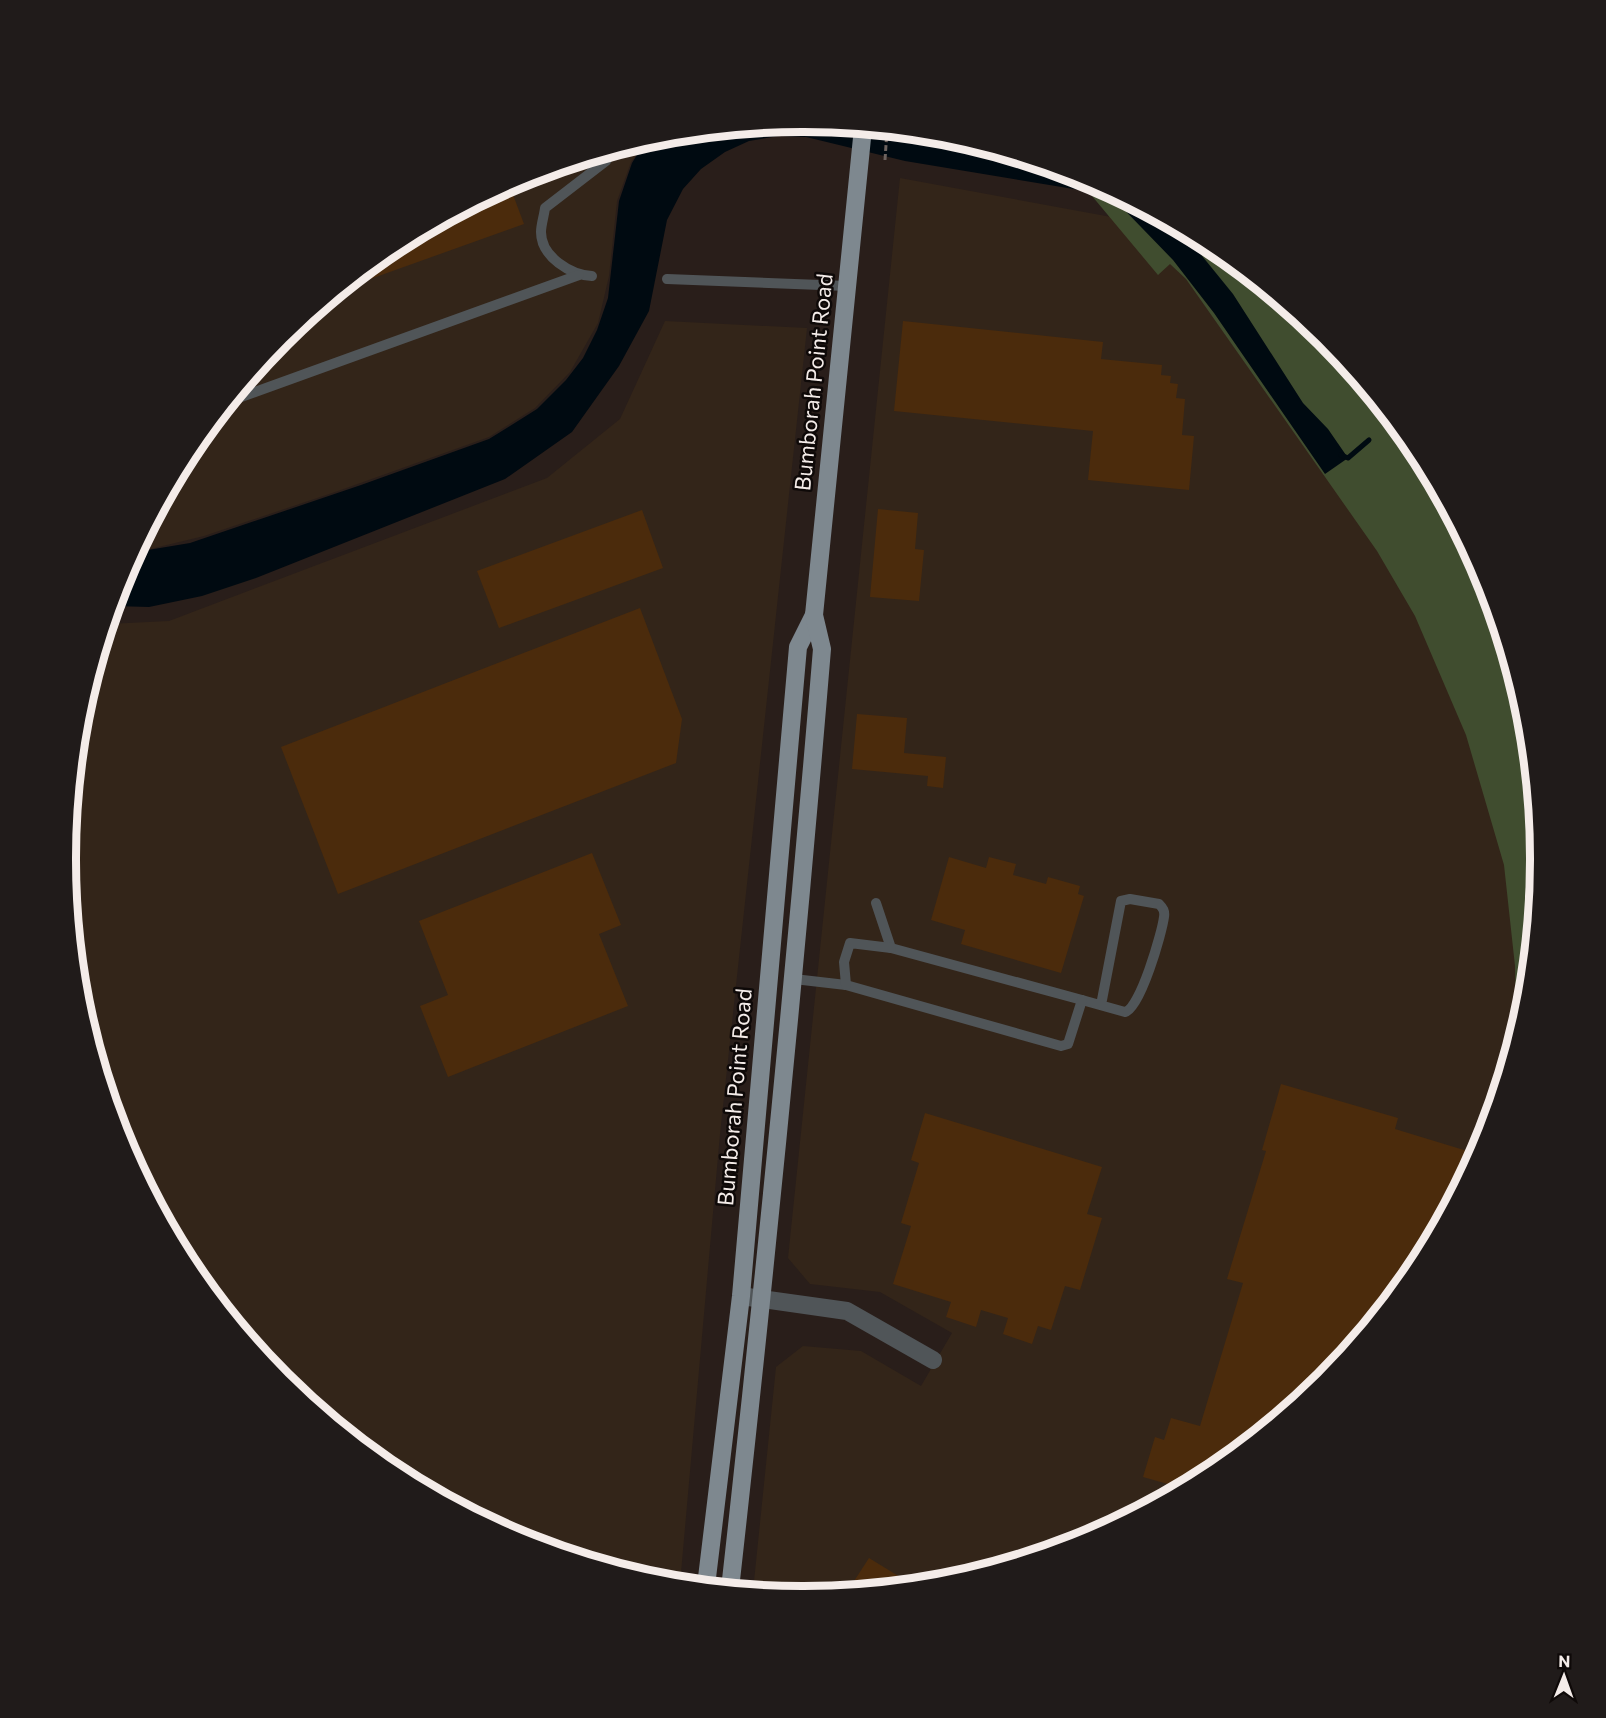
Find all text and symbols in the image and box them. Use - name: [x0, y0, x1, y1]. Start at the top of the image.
- street label: Bumborah Point Road: [788, 272, 838, 492]
- street label: Bumborah Point Road: [711, 987, 757, 1207]
- north arrow: [1534, 1646, 1594, 1706]
- text: N: [1558, 1651, 1570, 1670]

